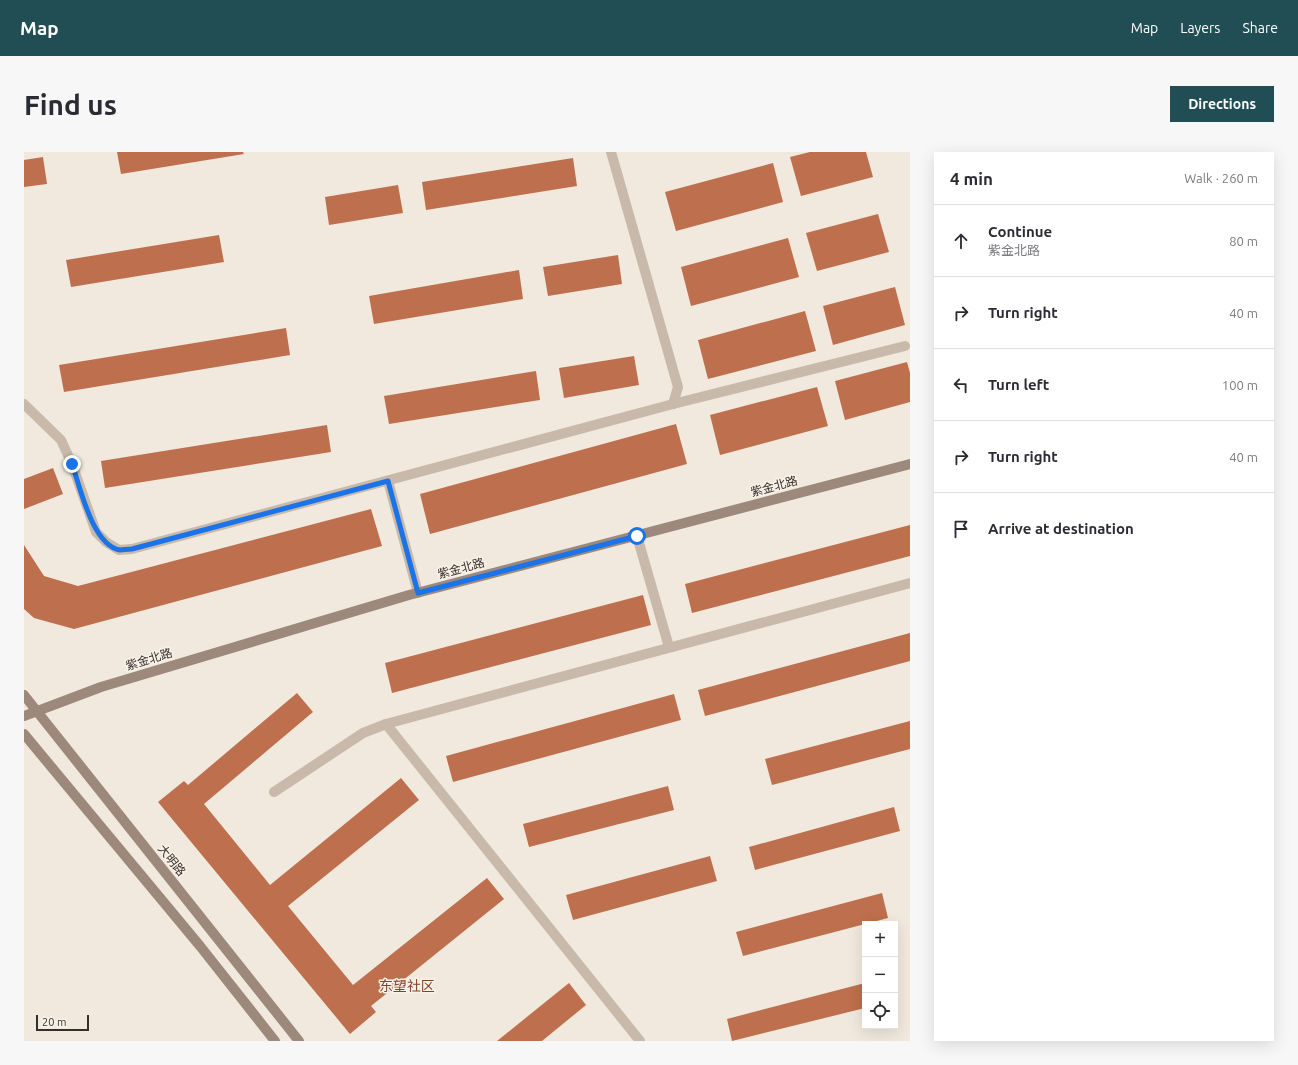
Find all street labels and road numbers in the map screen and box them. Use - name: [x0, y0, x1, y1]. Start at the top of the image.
- street label: 紫金北路: [749, 474, 799, 498]
- street label: 紫金北路: [436, 556, 486, 580]
- street label: 紫金北路: [124, 646, 174, 672]
- street label: 大明路: [156, 842, 188, 878]

